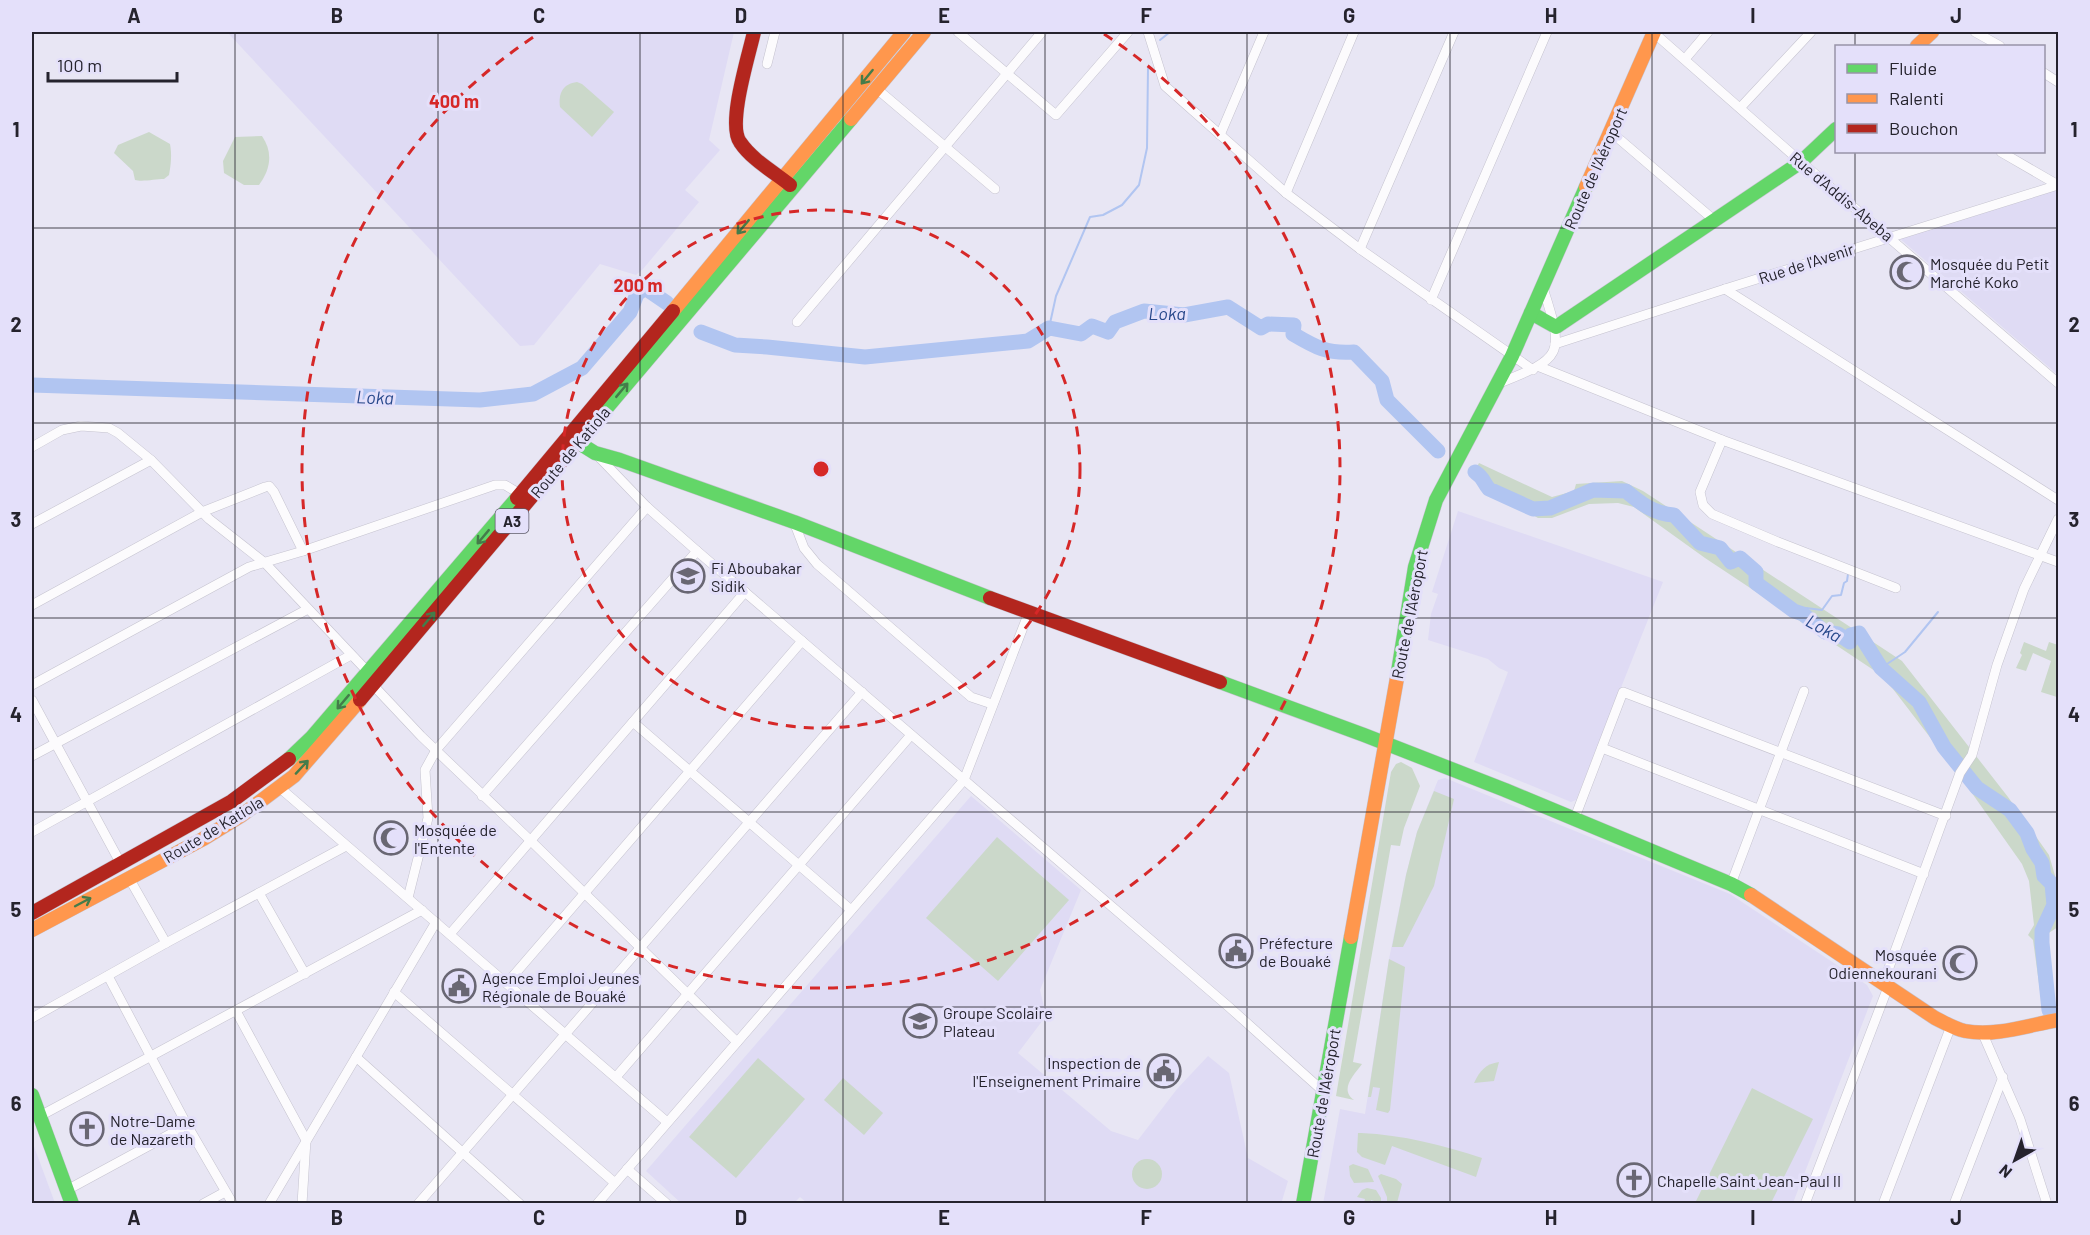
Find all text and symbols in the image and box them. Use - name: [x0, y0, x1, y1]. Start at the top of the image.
- text: A: [127, 3, 141, 27]
- text: B: [331, 3, 343, 27]
- text: C: [533, 3, 545, 27]
- text: D: [735, 3, 747, 27]
- text: E: [938, 3, 950, 27]
- text: F: [1140, 3, 1152, 27]
- text: G: [1343, 3, 1355, 27]
- text: H: [1545, 3, 1557, 27]
- text: I: [1750, 3, 1756, 27]
- text: J: [1950, 3, 1962, 27]
- scale bar: [48, 45, 177, 83]
- legend: [1835, 45, 2045, 153]
- text: 100 m: [57, 54, 102, 76]
- text: Fluide: [1889, 57, 1937, 79]
- one-way arrow: [861, 69, 874, 85]
- text: Ralenti: [1889, 87, 1944, 109]
- text: 400 m: [429, 90, 479, 112]
- street label: Route de l'Aéroport: [1560, 104, 1630, 232]
- text: 1: [12, 117, 20, 141]
- text: Bouchon: [1889, 117, 1958, 139]
- text: 1: [2070, 117, 2078, 141]
- street label: Rue d'Addis-Abeba: [1787, 147, 1897, 245]
- one-way arrow: [737, 219, 750, 235]
- street label: Rue de l'Avenir: [1756, 239, 1856, 287]
- mosque icon: Mosquée du Petit Marché Koko: [1889, 254, 1925, 290]
- place label: Mosquée du Petit Marché Koko: [1930, 254, 2049, 291]
- text: 200 m: [613, 274, 663, 296]
- water label: Loka: [1148, 302, 1186, 324]
- text: 2: [10, 312, 22, 336]
- text: 2: [2068, 312, 2080, 336]
- one-way arrow: [616, 382, 629, 398]
- water label: Loka: [356, 385, 394, 409]
- street label: Route de Katiola: [526, 403, 614, 501]
- centre of rings: [811, 459, 831, 479]
- text: 3: [11, 507, 21, 531]
- text: 3: [2069, 507, 2079, 531]
- road number: A3: [496, 509, 528, 533]
- one-way arrow: [476, 529, 489, 545]
- street label: Route de l'Aéroport: [1387, 548, 1431, 680]
- school or university icon: Fi Aboubakar Sidik: [670, 558, 706, 594]
- place label: Fi Aboubakar Sidik: [711, 558, 802, 595]
- water label: Loka: [1802, 609, 1846, 647]
- one-way arrow: [422, 611, 435, 627]
- one-way arrow: [336, 694, 349, 710]
- text: 4: [10, 702, 22, 726]
- text: 4: [2068, 702, 2080, 726]
- one-way arrow: [294, 760, 309, 775]
- street label: Route de Katiola: [160, 792, 266, 866]
- mosque icon: Mosquée de l'Entente: [373, 820, 409, 856]
- place label: Mosquée de l'Entente: [414, 820, 497, 857]
- one-way arrow: [74, 896, 92, 908]
- text: 5: [11, 897, 22, 921]
- text: 5: [2069, 897, 2080, 921]
- public building icon: Préfecture de Bouaké: [1218, 933, 1254, 969]
- place label: Préfecture de Bouaké: [1259, 933, 1333, 970]
- place label: Mosquée Odiennekourani: [1828, 945, 1937, 982]
- mosque icon: Mosquée Odiennekourani: [1942, 945, 1978, 981]
- public building icon: Agence Emploi Jeunes Régionale de Bouaké: [441, 968, 477, 1004]
- place label: Agence Emploi Jeunes Régionale de Bouaké: [482, 968, 639, 1005]
- school or university icon: Groupe Scolaire Plateau: [902, 1003, 938, 1039]
- place label: Groupe Scolaire Plateau: [943, 1003, 1053, 1040]
- street label: Route de l'Aéroport: [1302, 1027, 1344, 1159]
- place label: Inspection de l'Enseignement Primaire: [973, 1053, 1141, 1090]
- public building icon: Inspection de l'Enseignement Primaire: [1146, 1053, 1182, 1089]
- text: 6: [11, 1091, 22, 1115]
- text: 6: [2069, 1091, 2080, 1115]
- church icon: Notre-Dame de Nazareth: [69, 1111, 105, 1147]
- place label: Notre-Dame de Nazareth: [110, 1111, 195, 1148]
- north arrow: [1985, 1130, 2045, 1190]
- text: N: [1995, 1161, 2015, 1183]
- church icon: Chapelle Saint Jean-Paul II: [1616, 1162, 1652, 1198]
- place label: Chapelle Saint Jean-Paul II: [1657, 1171, 1841, 1190]
- text: A: [127, 1205, 141, 1229]
- text: B: [331, 1205, 343, 1229]
- text: C: [533, 1205, 545, 1229]
- text: D: [735, 1205, 747, 1229]
- text: E: [938, 1205, 950, 1229]
- text: F: [1140, 1205, 1152, 1229]
- text: G: [1343, 1205, 1355, 1229]
- text: H: [1545, 1205, 1557, 1229]
- text: I: [1750, 1205, 1756, 1229]
- text: J: [1950, 1205, 1962, 1229]

